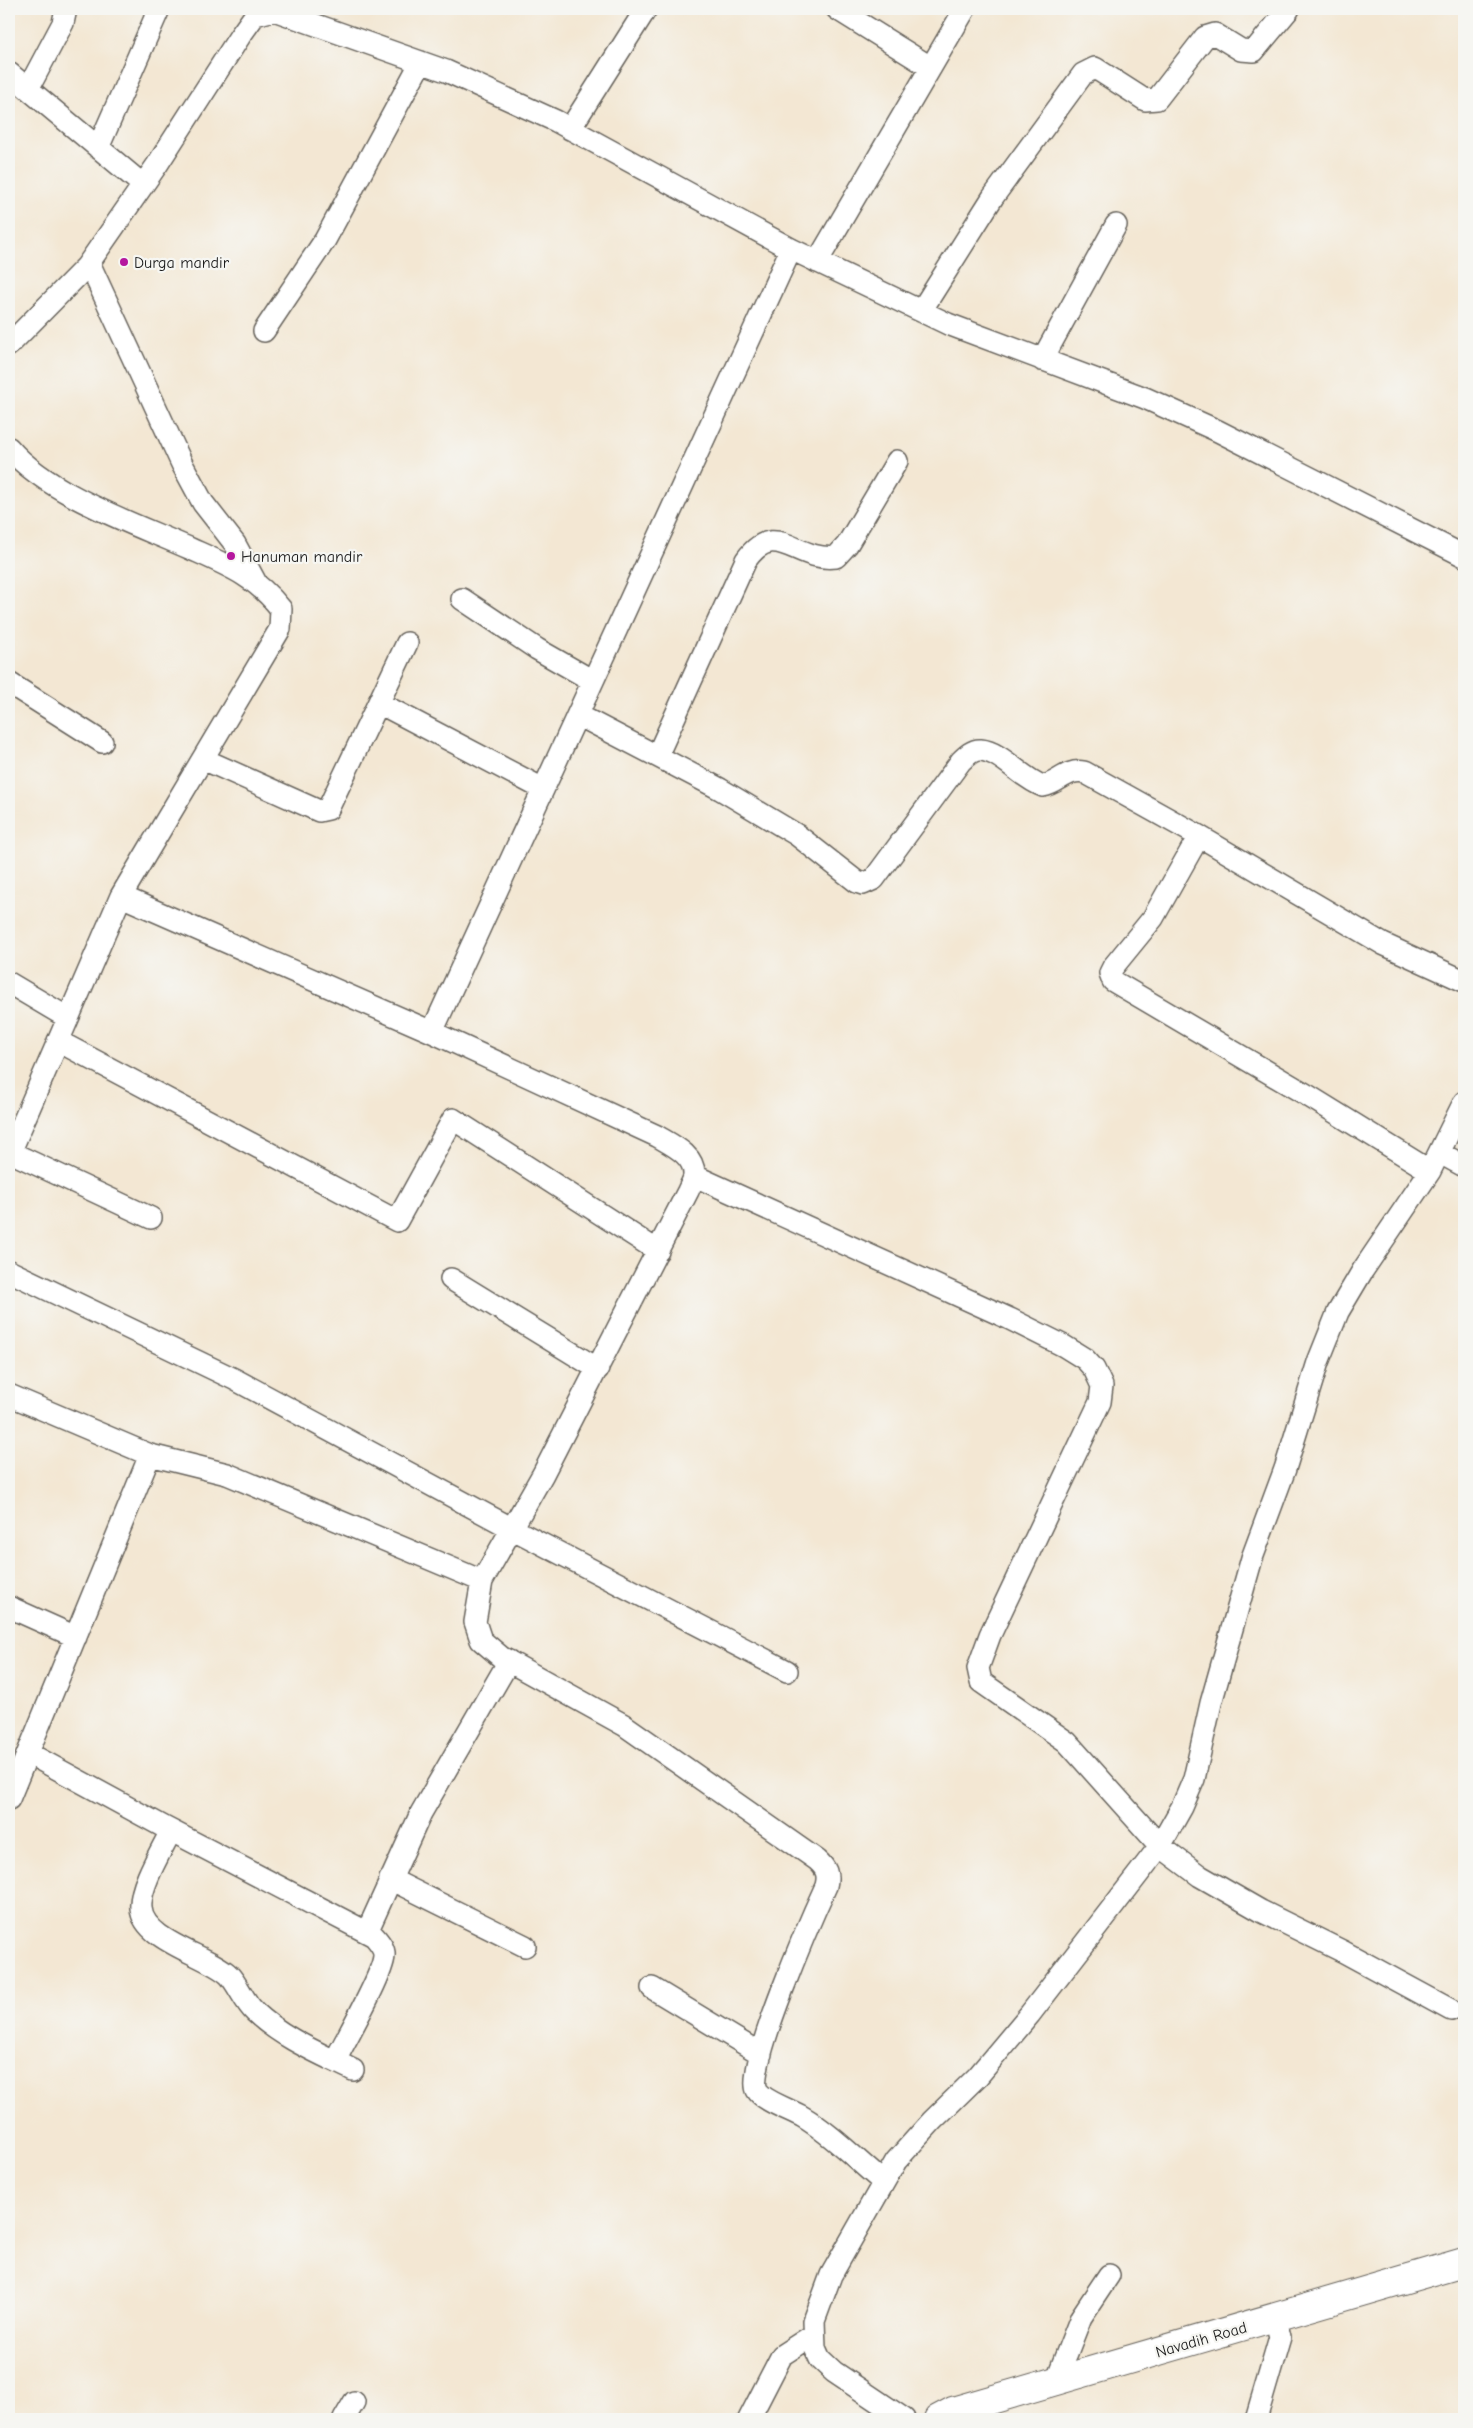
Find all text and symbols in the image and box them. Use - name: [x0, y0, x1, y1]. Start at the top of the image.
- place label: Durga mandir: [134, 254, 230, 272]
- marker: Durga mandir: [118, 256, 130, 268]
- place label: Hanuman mandir: [241, 548, 363, 566]
- marker: Hanuman mandir: [225, 550, 237, 562]
- street label: Navadih Road: [1154, 2318, 1249, 2362]

